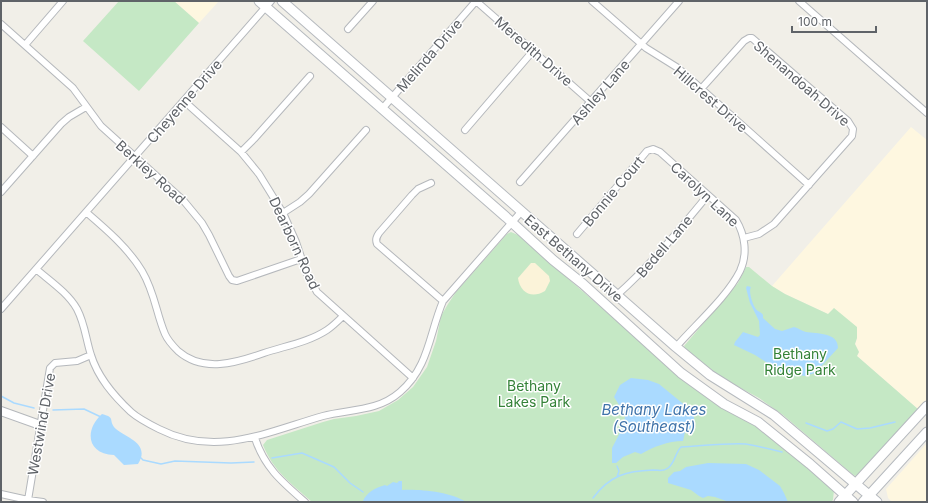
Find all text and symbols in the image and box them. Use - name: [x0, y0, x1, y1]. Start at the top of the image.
- scale bar: [792, 8, 876, 34]
- street label: Meredith Drive: [492, 13, 576, 89]
- text: 100 m: [798, 14, 832, 29]
- street label: Melinda Drive: [393, 15, 465, 95]
- street label: Shenandoah Drive: [750, 37, 854, 129]
- street label: Cheyenne Drive: [143, 56, 225, 146]
- street label: Ashley Lane: [567, 56, 633, 128]
- street label: Hillcrest Drive: [671, 62, 751, 136]
- street label: Berkley Road: [113, 136, 189, 208]
- street label: Bonnie Court: [579, 152, 648, 230]
- street label: Carolyn Lane: [667, 158, 743, 230]
- street label: Dearborn Road: [266, 194, 324, 292]
- street label: East Bethany Drive: [521, 211, 627, 305]
- street label: Bedell Lane: [632, 211, 696, 281]
- park label: Bethany Ridge Park: [764, 345, 836, 378]
- street label: Westwind Drive: [24, 371, 58, 477]
- park label: Bethany Lakes Park: [498, 377, 571, 410]
- water label: Bethany Lakes (Southeast): [602, 400, 707, 436]

